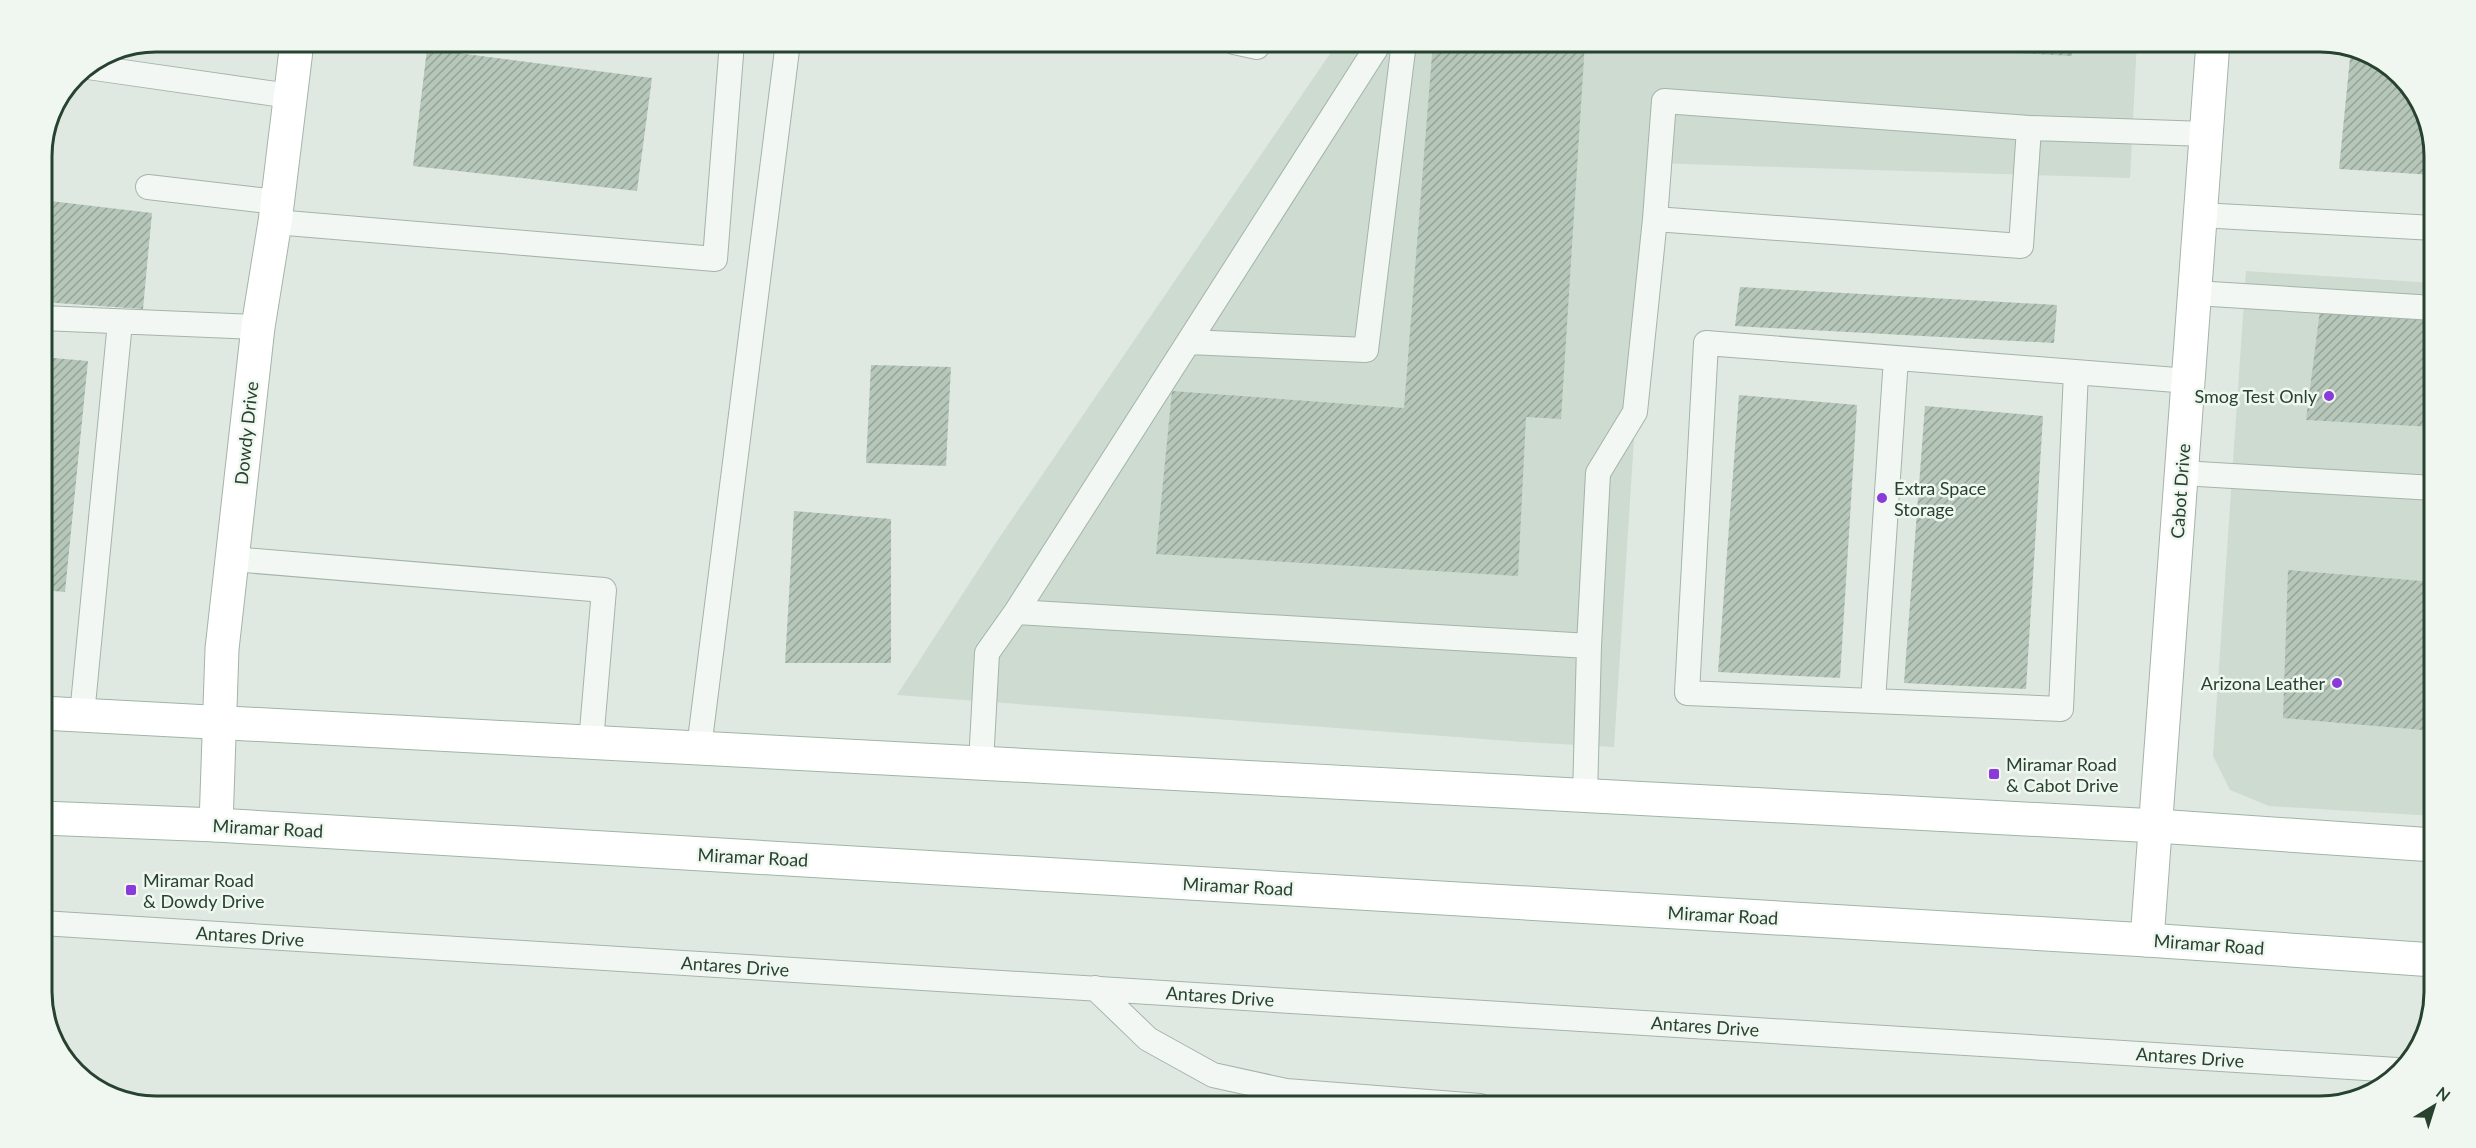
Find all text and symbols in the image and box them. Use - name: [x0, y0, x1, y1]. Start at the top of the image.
- street label: Dowdy Drive: [230, 380, 262, 486]
- place label: Smog Test Only: [2194, 385, 2318, 407]
- marker: Smog Test Only: [2322, 389, 2336, 403]
- street label: Cabot Drive: [2166, 443, 2194, 539]
- place label: Extra Space Storage: [1894, 477, 1986, 520]
- marker: Extra Space Storage: [1875, 491, 1889, 505]
- place label: Arizona Leather: [2201, 672, 2325, 694]
- marker: Arizona Leather: [2330, 676, 2344, 690]
- place label: Miramar Road & Cabot Drive: [2006, 753, 2119, 796]
- marker: Miramar Road & Cabot Drive: [1987, 767, 2001, 781]
- street label: Miramar Road: [212, 814, 324, 842]
- street label: Miramar Road: [697, 843, 809, 871]
- place label: Miramar Road & Dowdy Drive: [143, 869, 265, 912]
- street label: Miramar Road: [1182, 872, 1294, 900]
- marker: Miramar Road & Dowdy Drive: [124, 883, 138, 897]
- street label: Miramar Road: [1667, 901, 1779, 929]
- street label: Antares Drive: [195, 921, 305, 951]
- street label: Miramar Road: [2153, 929, 2265, 959]
- street label: Antares Drive: [680, 951, 790, 981]
- street label: Antares Drive: [1165, 981, 1275, 1011]
- street label: Antares Drive: [1650, 1011, 1760, 1041]
- street label: Antares Drive: [2135, 1042, 2245, 1072]
- north arrow: [2404, 1076, 2464, 1136]
- text: N: [2433, 1083, 2454, 1105]

